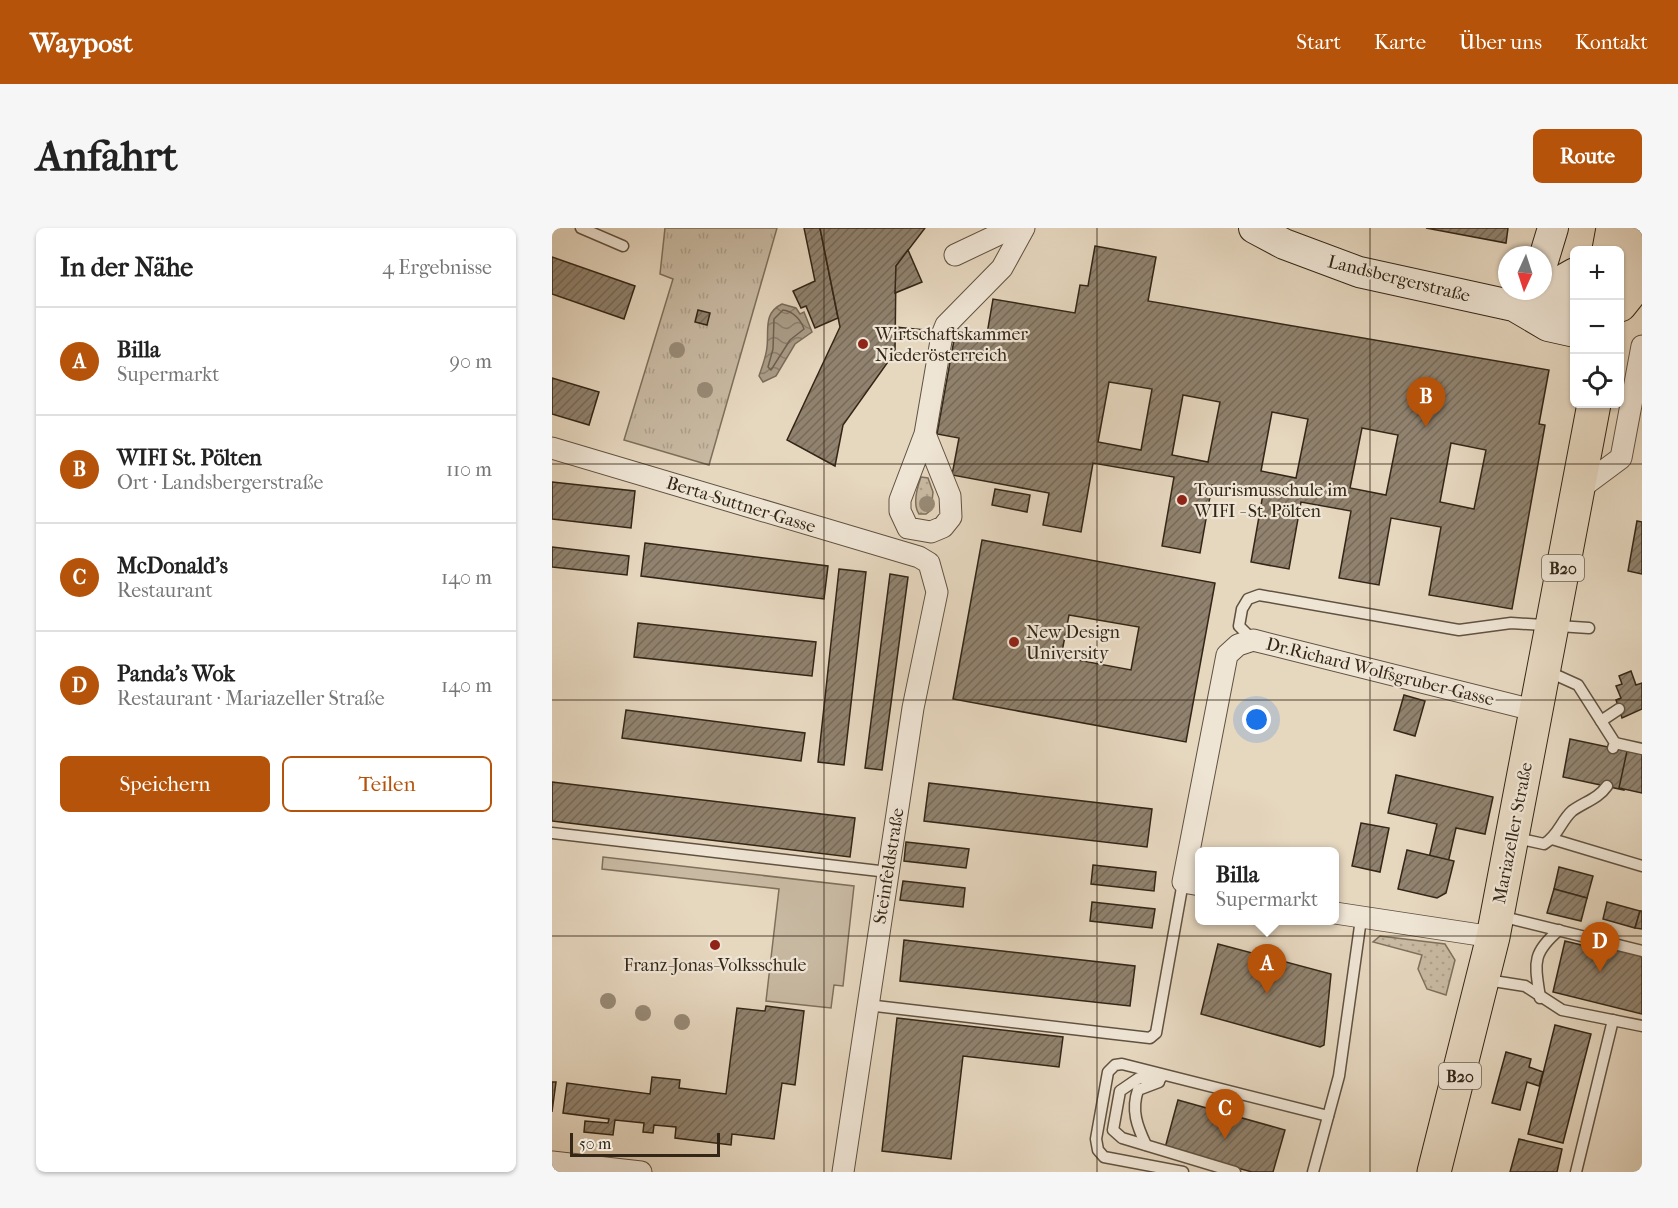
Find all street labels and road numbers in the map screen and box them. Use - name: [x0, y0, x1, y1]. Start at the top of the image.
- street label: Landsbergerstraße: [1326, 251, 1472, 307]
- street label: Berta-Suttner-Gasse: [664, 472, 818, 538]
- road number: B20: [1542, 555, 1584, 581]
- street label: Dr.Richard Wolfsgruber-Gasse: [1264, 633, 1496, 711]
- street label: Mariazeller Straße: [1489, 760, 1537, 905]
- street label: Steinfeldstraße: [869, 806, 909, 926]
- road number: B20: [1439, 1063, 1481, 1089]

